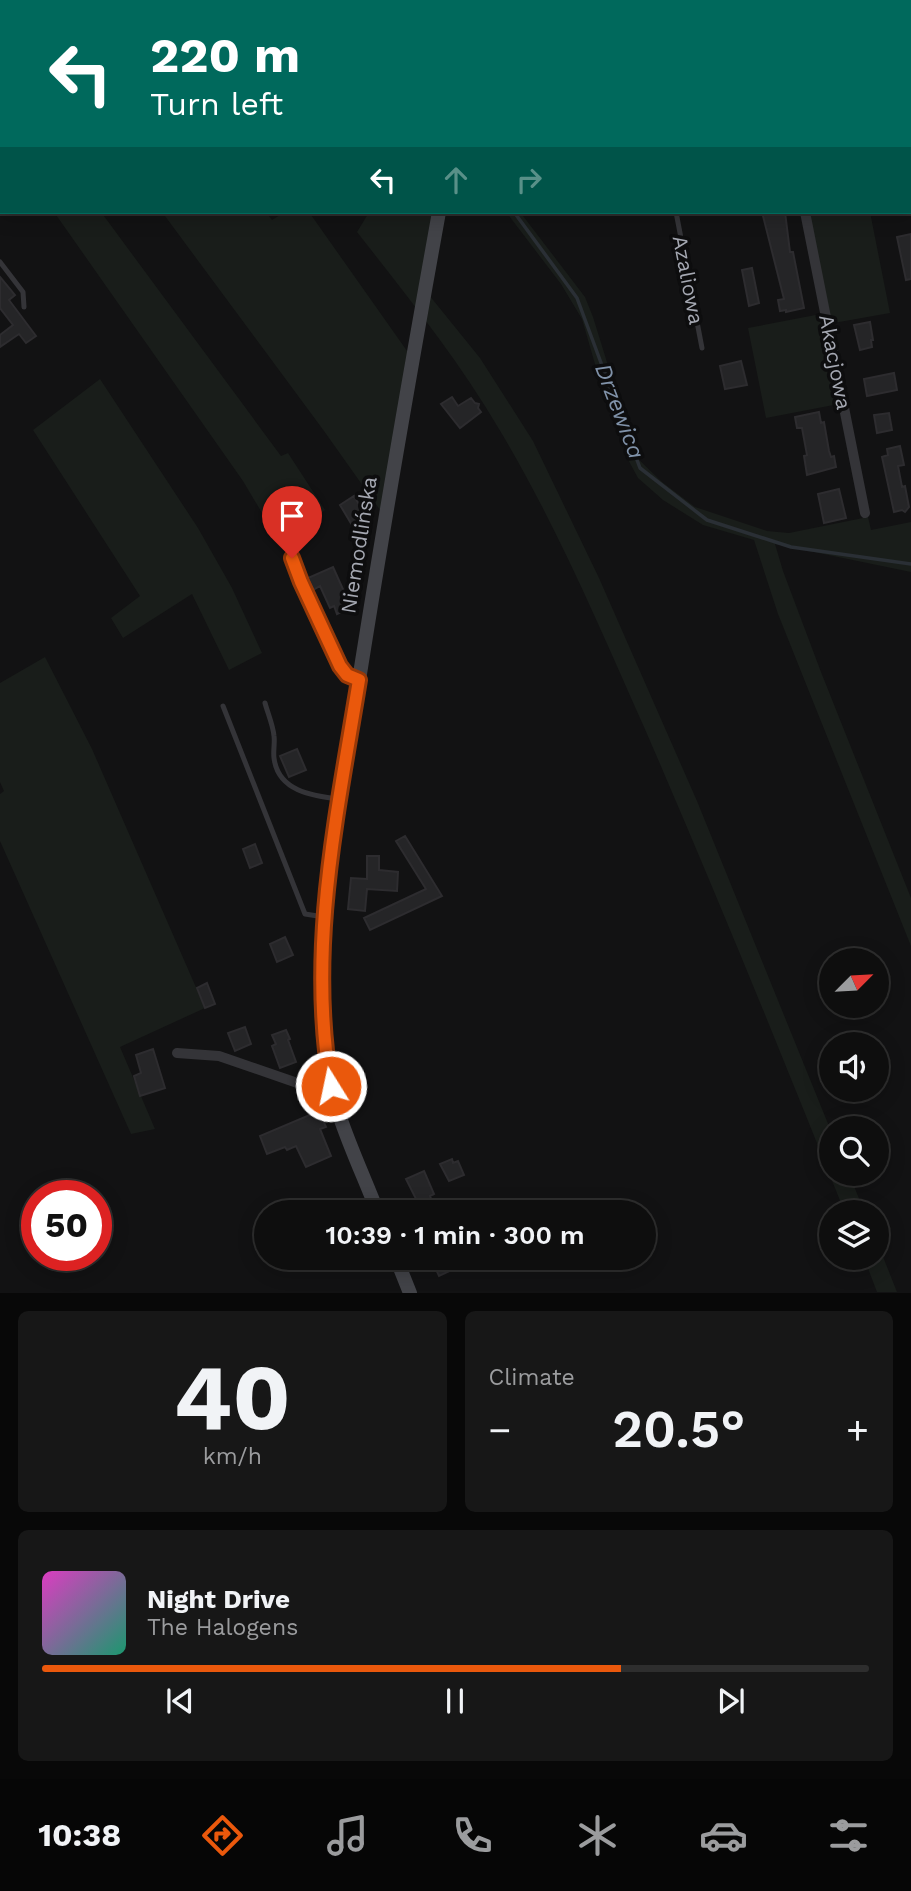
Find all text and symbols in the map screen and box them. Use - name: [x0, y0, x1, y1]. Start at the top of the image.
- text: 220 m: [150, 26, 300, 84]
- icon: left: [35, 28, 126, 119]
- text: Turn left: [150, 85, 283, 123]
- icon: left: [364, 161, 402, 199]
- icon: ahead: [437, 161, 475, 199]
- icon: right: [510, 161, 548, 199]
- street label: Azaliowa: [668, 233, 709, 327]
- street label: Akacjowa: [814, 312, 857, 412]
- water label: Drzewica: [589, 360, 650, 463]
- street label: Niemodlińska: [335, 474, 382, 615]
- pin: [262, 486, 322, 558]
- icon: arrive: [273, 497, 311, 535]
- north arrow: [819, 948, 889, 1018]
- map controls: [819, 948, 889, 1270]
- button: sound: [819, 1032, 889, 1102]
- position arrow: [294, 1049, 368, 1123]
- button: search: [819, 1116, 889, 1186]
- speed limit sign: 50: [21, 1180, 112, 1271]
- button: layers: [819, 1200, 889, 1270]
- text: 10:39 · 1 min · 300 m: [325, 1220, 585, 1250]
- text: 40: [174, 1344, 291, 1451]
- text: Climate: [489, 1364, 575, 1391]
- text: 20.5°: [612, 1399, 745, 1460]
- text: −: [489, 1408, 511, 1452]
- text: +: [846, 1408, 869, 1452]
- text: km/h: [203, 1443, 262, 1470]
- text: Night Drive: [147, 1584, 290, 1614]
- text: The Halogens: [147, 1614, 298, 1641]
- icon: previous: [161, 1682, 199, 1720]
- icon: pause: [436, 1682, 474, 1720]
- icon: next: [712, 1682, 750, 1720]
- icon: directions: [198, 1811, 247, 1860]
- icon: music: [323, 1811, 372, 1860]
- icon: phone: [448, 1811, 497, 1860]
- icon: climate: [573, 1811, 622, 1860]
- icon: car: [699, 1811, 748, 1860]
- icon: filters: [824, 1811, 873, 1860]
- text: 10:38: [38, 1816, 121, 1854]

